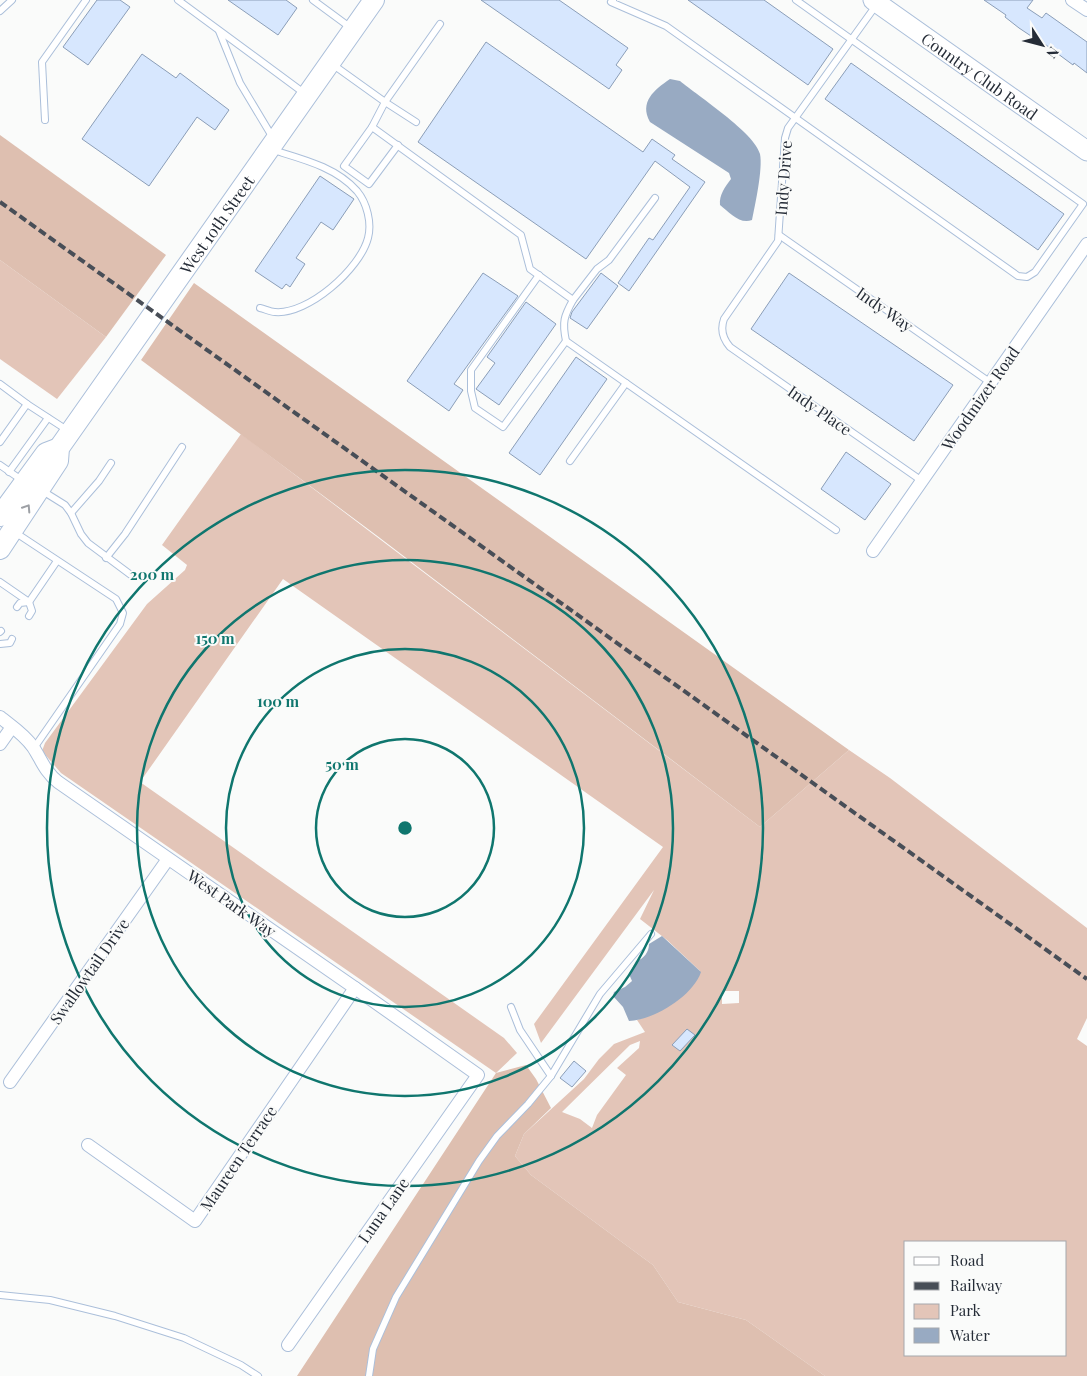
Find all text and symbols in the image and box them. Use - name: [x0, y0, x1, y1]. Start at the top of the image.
- north arrow: [1017, 20, 1067, 70]
- street label: Country Club Road: [918, 27, 1042, 124]
- text: N: [1042, 43, 1064, 63]
- street label: Indy Drive: [770, 140, 796, 216]
- street label: West 10th Street: [174, 171, 258, 278]
- street label: Indy Way: [852, 282, 918, 336]
- street label: Woodmizer Road: [936, 342, 1024, 455]
- street label: Indy Place: [784, 380, 856, 440]
- one-way arrow: [20, 505, 30, 514]
- text: 200 m: [130, 564, 175, 584]
- text: 150 m: [195, 628, 235, 648]
- text: 100 m: [257, 691, 300, 711]
- text: 50 m: [325, 754, 359, 774]
- centre of rings: [396, 819, 414, 837]
- street label: West Park Way: [183, 864, 280, 941]
- street label: Swallowtail Drive: [45, 914, 133, 1028]
- street label: Maureen Terrace: [195, 1101, 281, 1215]
- street label: Luna Lane: [353, 1173, 413, 1247]
- legend: [904, 1241, 1067, 1356]
- text: Road: [950, 1250, 984, 1270]
- text: Railway: [950, 1275, 1003, 1295]
- text: Park: [950, 1300, 982, 1320]
- text: Water: [949, 1325, 990, 1345]

